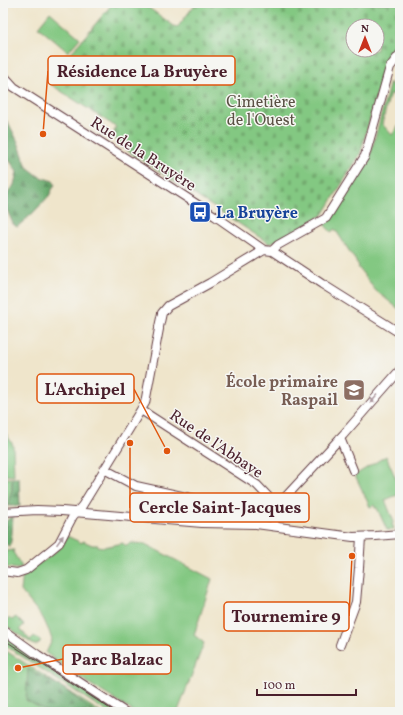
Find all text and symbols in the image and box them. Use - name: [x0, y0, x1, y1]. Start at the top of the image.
- north arrow: [345, 18, 385, 58]
- text: N: [361, 22, 369, 37]
- callout: Résidence La Bruyère: [48, 56, 235, 85]
- text: Résidence La Bruyère: [57, 61, 228, 84]
- park label: Cimetière de l'Ouest: [226, 92, 296, 132]
- street label: Rue de la Bruyère: [86, 112, 200, 197]
- bus stop icon: La Bruyère: [187, 199, 213, 225]
- place label: La Bruyère: [216, 203, 298, 225]
- place label: École primaire Raspail: [226, 372, 339, 412]
- callout: L'Archipel: [37, 374, 134, 403]
- school or university icon: École primaire Raspail: [341, 377, 367, 403]
- text: L'Archipel: [45, 379, 126, 402]
- one-way arrow: [370, 394, 379, 405]
- street label: Rue de l'Abbaye: [165, 405, 267, 484]
- callout: Cercle Saint-Jacques: [130, 493, 309, 522]
- text: Cercle Saint-Jacques: [139, 497, 302, 520]
- one-way arrow: [56, 535, 64, 546]
- callout: Tournemire 9: [224, 602, 349, 631]
- text: Tournemire 9: [231, 606, 341, 629]
- callout: Parc Balzac: [63, 645, 171, 674]
- text: Parc Balzac: [71, 649, 163, 672]
- scale bar: [257, 671, 356, 697]
- text: 100 m: [263, 678, 296, 694]

